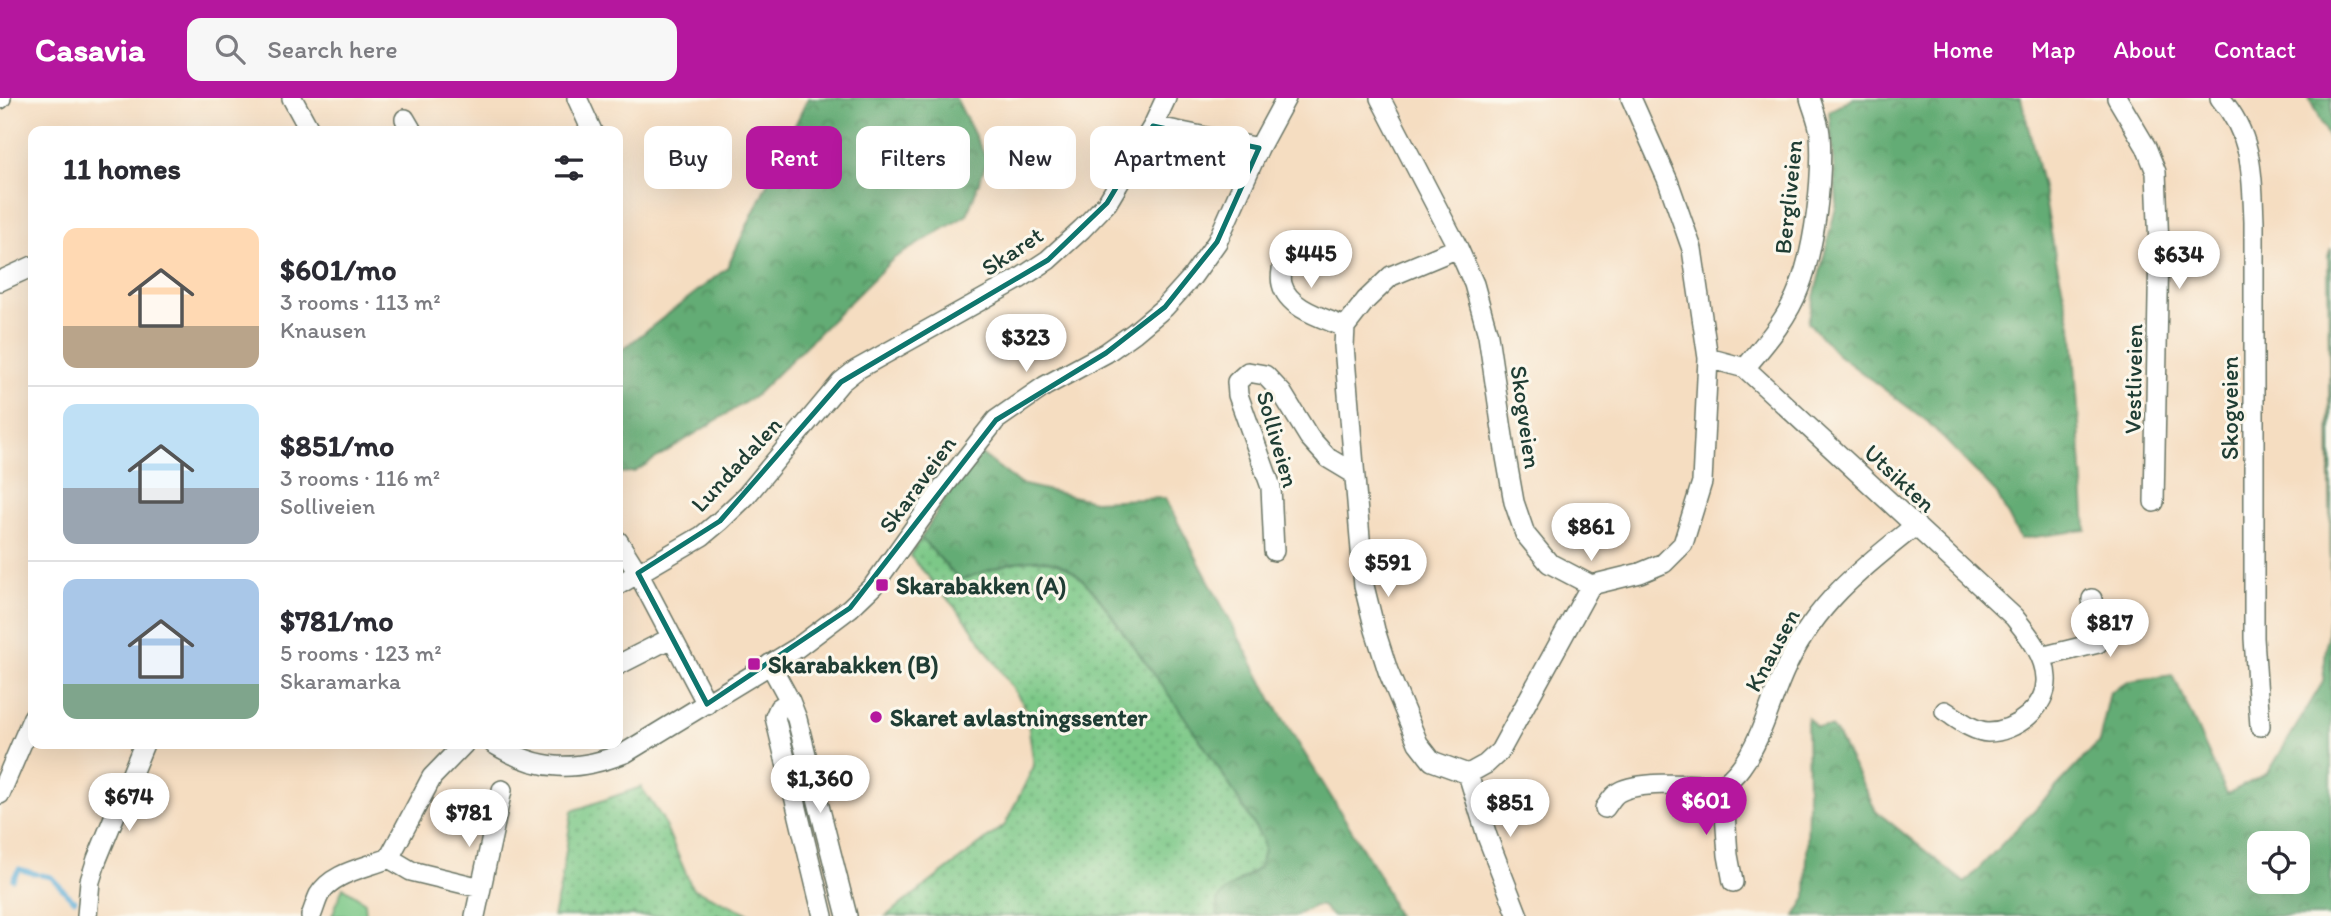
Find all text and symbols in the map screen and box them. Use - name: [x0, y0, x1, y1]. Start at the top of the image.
- search box: [187, 18, 677, 81]
- text: Casavia: [35, 30, 145, 69]
- icon: search: [211, 30, 249, 68]
- text: Search here: [267, 33, 398, 65]
- text: Home: [1933, 35, 1993, 64]
- text: Map: [2031, 35, 2075, 64]
- text: About: [2113, 35, 2176, 64]
- text: Contact: [2214, 35, 2296, 64]
- chip: Buy: [644, 126, 732, 189]
- chip: Rent: [746, 126, 842, 189]
- chip: Filters: [856, 126, 970, 189]
- chip: New: [984, 126, 1076, 189]
- chip: Apartment: [1090, 126, 1250, 189]
- street label: Bergliveien: [1768, 138, 1808, 256]
- icon: filters: [550, 149, 588, 187]
- text: 11 homes: [63, 150, 181, 187]
- street label: Skaret: [976, 220, 1048, 282]
- pin: $445: [1270, 230, 1352, 290]
- pin: $634: [2138, 232, 2220, 291]
- text: $445: [1285, 239, 1337, 267]
- text: $634: [2154, 240, 2204, 268]
- text: $601/mo: [280, 251, 397, 288]
- icon: home: [119, 256, 203, 340]
- text: 3 rooms · 113 m²: [280, 288, 441, 316]
- pin: $323: [985, 314, 1067, 374]
- text: Knausen: [280, 316, 366, 344]
- text: $323: [1002, 323, 1050, 351]
- street label: Vestliveien: [2118, 323, 2148, 434]
- street label: Skogveien: [2215, 356, 2244, 460]
- street label: Skogveien: [1504, 364, 1548, 471]
- street label: Solliveien: [1250, 387, 1306, 491]
- street label: Lundadalen: [684, 410, 788, 518]
- text: $851/mo: [280, 427, 394, 464]
- street label: Skaraveien: [872, 429, 962, 538]
- icon: home: [119, 432, 203, 516]
- street label: Utsikten: [1858, 438, 1942, 519]
- text: 3 rooms · 116 m²: [280, 464, 440, 492]
- text: Solliveien: [280, 492, 375, 520]
- pin: $861: [1550, 504, 1632, 563]
- text: $861: [1567, 512, 1615, 540]
- pin: $591: [1347, 540, 1429, 599]
- text: $591: [1365, 548, 1411, 576]
- place label: Skarabakken (A): [896, 571, 1066, 601]
- marker: Skarabakken (A): [874, 577, 890, 593]
- pin: $817: [2069, 600, 2151, 659]
- text: $781/mo: [280, 602, 394, 639]
- street label: Knausen: [1738, 603, 1806, 697]
- icon: home: [119, 607, 203, 691]
- text: $817: [2087, 608, 2133, 636]
- text: 5 rooms · 123 m²: [280, 639, 442, 667]
- place label: Skarabakken (B): [768, 650, 939, 680]
- marker: Skarabakken (B): [746, 656, 762, 672]
- text: Skaramarka: [280, 667, 401, 695]
- place label: Skaret avlastningssenter: [890, 703, 1148, 733]
- marker: Skaret avlastningssenter: [868, 709, 884, 725]
- pin: $1,360: [763, 756, 877, 815]
- text: $1,360: [787, 764, 853, 792]
- pin: $674: [88, 774, 170, 833]
- pin: $601: [1665, 778, 1747, 837]
- pin: $851: [1469, 780, 1551, 839]
- text: $674: [104, 782, 154, 810]
- text: $601: [1682, 786, 1730, 814]
- text: $851: [1486, 788, 1534, 816]
- pin: $781: [428, 790, 510, 849]
- text: $781: [446, 798, 492, 826]
- map controls: [2247, 831, 2310, 894]
- button: locate: [2247, 831, 2310, 894]

